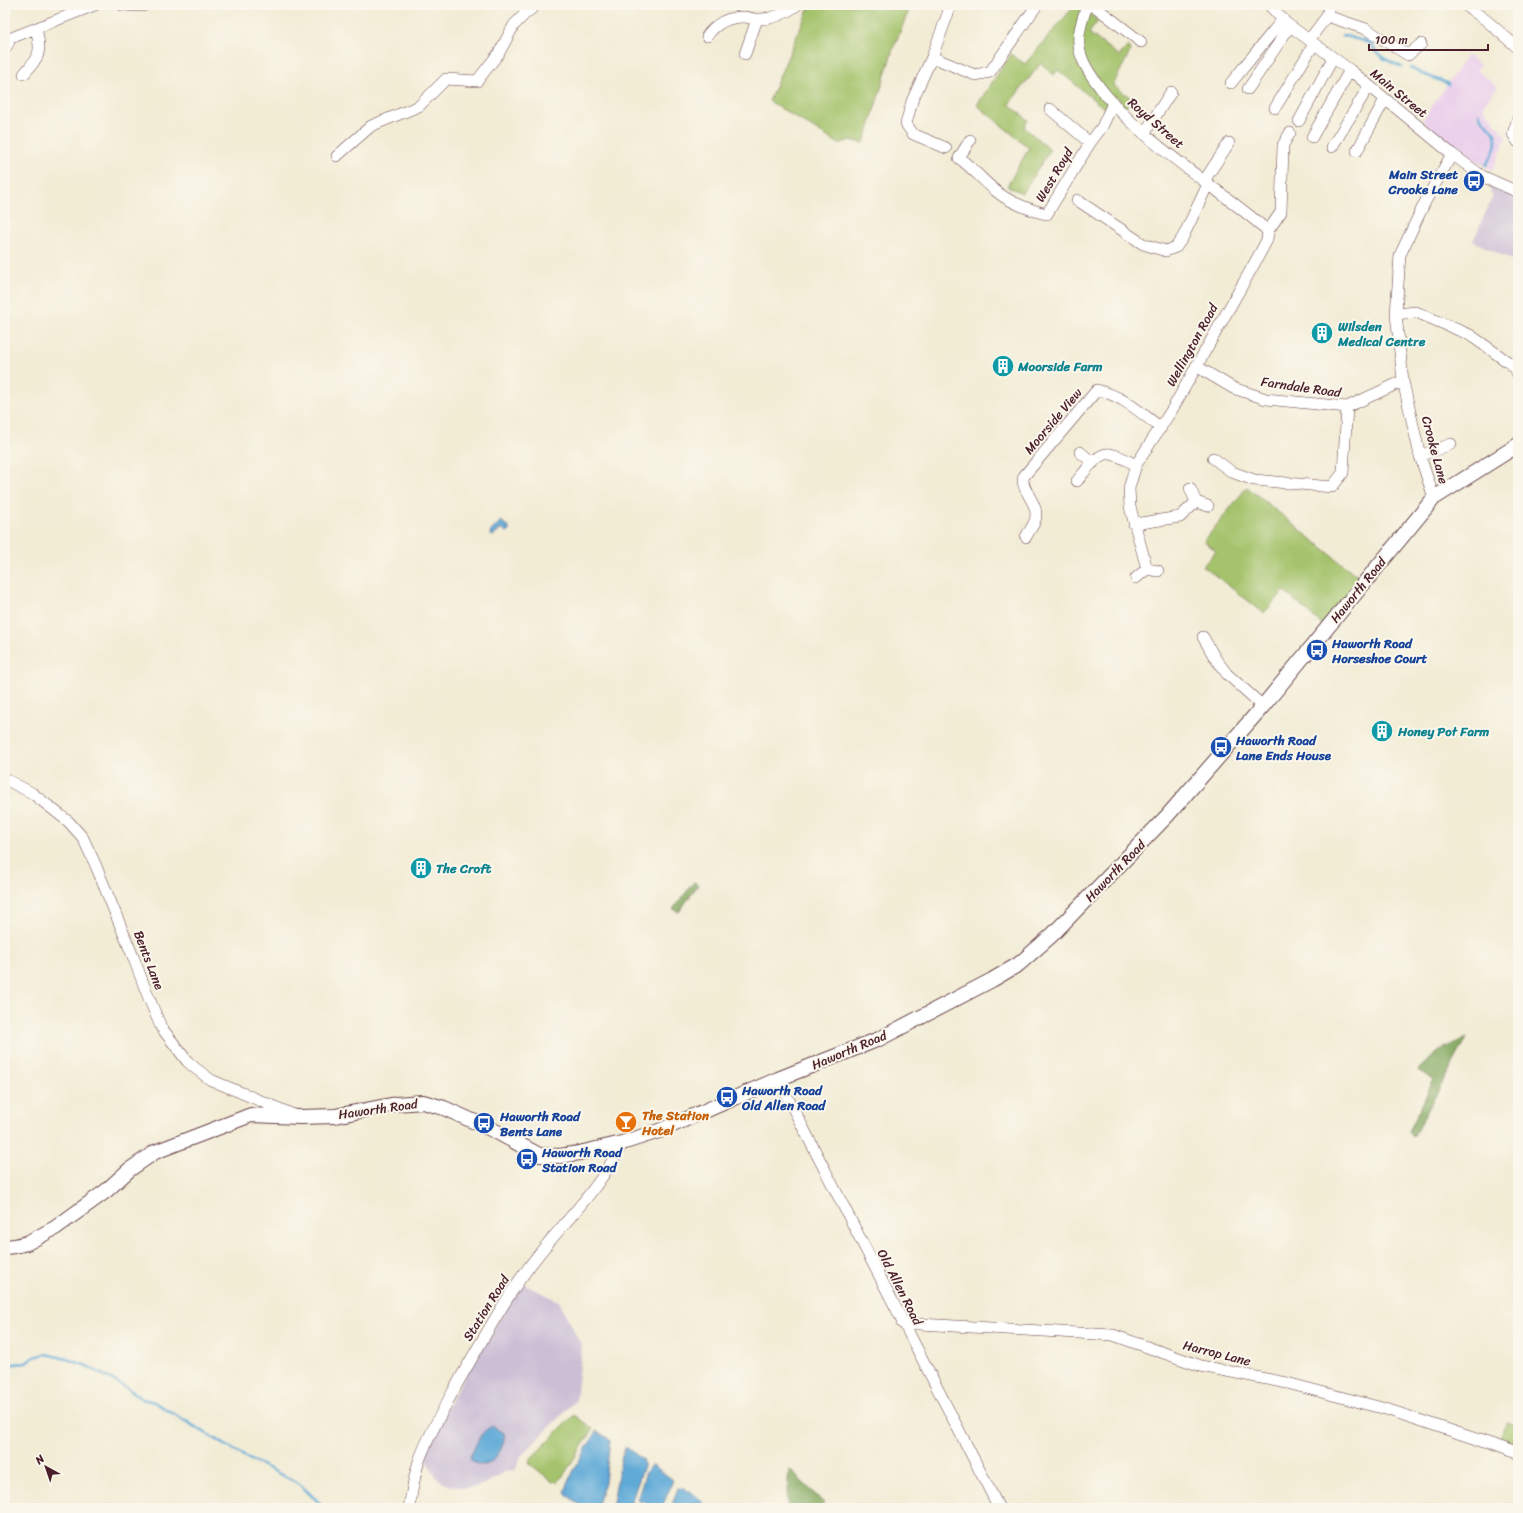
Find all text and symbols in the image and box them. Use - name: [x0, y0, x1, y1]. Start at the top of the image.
- scale bar: [1369, 26, 1488, 52]
- text: 100 m: [1375, 29, 1408, 51]
- street label: Main Street: [1365, 62, 1433, 124]
- street label: Royd Street: [1122, 92, 1190, 155]
- street label: West Royd: [1029, 142, 1080, 207]
- place label: Main Street Crooke Lane: [1388, 163, 1458, 201]
- bus stop icon: Main Street Crooke Lane: [1461, 168, 1487, 194]
- street label: Wellington Road: [1160, 298, 1225, 391]
- place label: Wilsden Medical Centre: [1337, 315, 1426, 353]
- building icon: Wilsden Medical Centre: [1309, 320, 1335, 346]
- building icon: Moorside Farm: [990, 353, 1016, 379]
- place label: Moorside Farm: [1017, 355, 1103, 378]
- street label: Farndale Road: [1260, 370, 1344, 404]
- street label: Moorside View: [1018, 382, 1089, 460]
- street label: Crooke Lane: [1415, 413, 1455, 487]
- street label: Haworth Road: [1324, 551, 1393, 628]
- place label: Haworth Road Horseshoe Court: [1331, 632, 1427, 670]
- bus stop icon: Haworth Road Horseshoe Court: [1304, 637, 1330, 663]
- building icon: Honey Pot Farm: [1369, 718, 1395, 744]
- place label: Honey Pot Farm: [1397, 720, 1489, 743]
- place label: Haworth Road Lane Ends House: [1235, 729, 1332, 767]
- bus stop icon: Haworth Road Lane Ends House: [1208, 734, 1234, 760]
- street label: Haworth Road: [1079, 833, 1152, 908]
- building icon: The Croft: [408, 855, 434, 881]
- place label: The Croft: [436, 857, 492, 880]
- street label: Bents Lane: [127, 927, 171, 993]
- street label: Haworth Road: [808, 1023, 891, 1076]
- place label: Haworth Road Old Allen Road: [741, 1079, 826, 1117]
- bus stop icon: Haworth Road Old Allen Road: [714, 1084, 740, 1110]
- street label: Haworth Road: [337, 1092, 420, 1126]
- place label: The Station Hotel: [641, 1104, 710, 1142]
- place label: Haworth Road Bents Lane: [499, 1105, 581, 1143]
- bar icon: The Station Hotel: [613, 1109, 639, 1135]
- bus stop icon: Haworth Road Bents Lane: [471, 1110, 497, 1136]
- place label: Haworth Road Station Road: [541, 1141, 623, 1179]
- bus stop icon: Haworth Road Station Road: [514, 1146, 540, 1172]
- street label: Old Allen Road: [871, 1245, 930, 1330]
- street label: Station Road: [457, 1269, 516, 1346]
- street label: Harrop Lane: [1181, 1333, 1254, 1373]
- north arrow: [26, 1447, 66, 1487]
- text: N: [30, 1450, 49, 1470]

